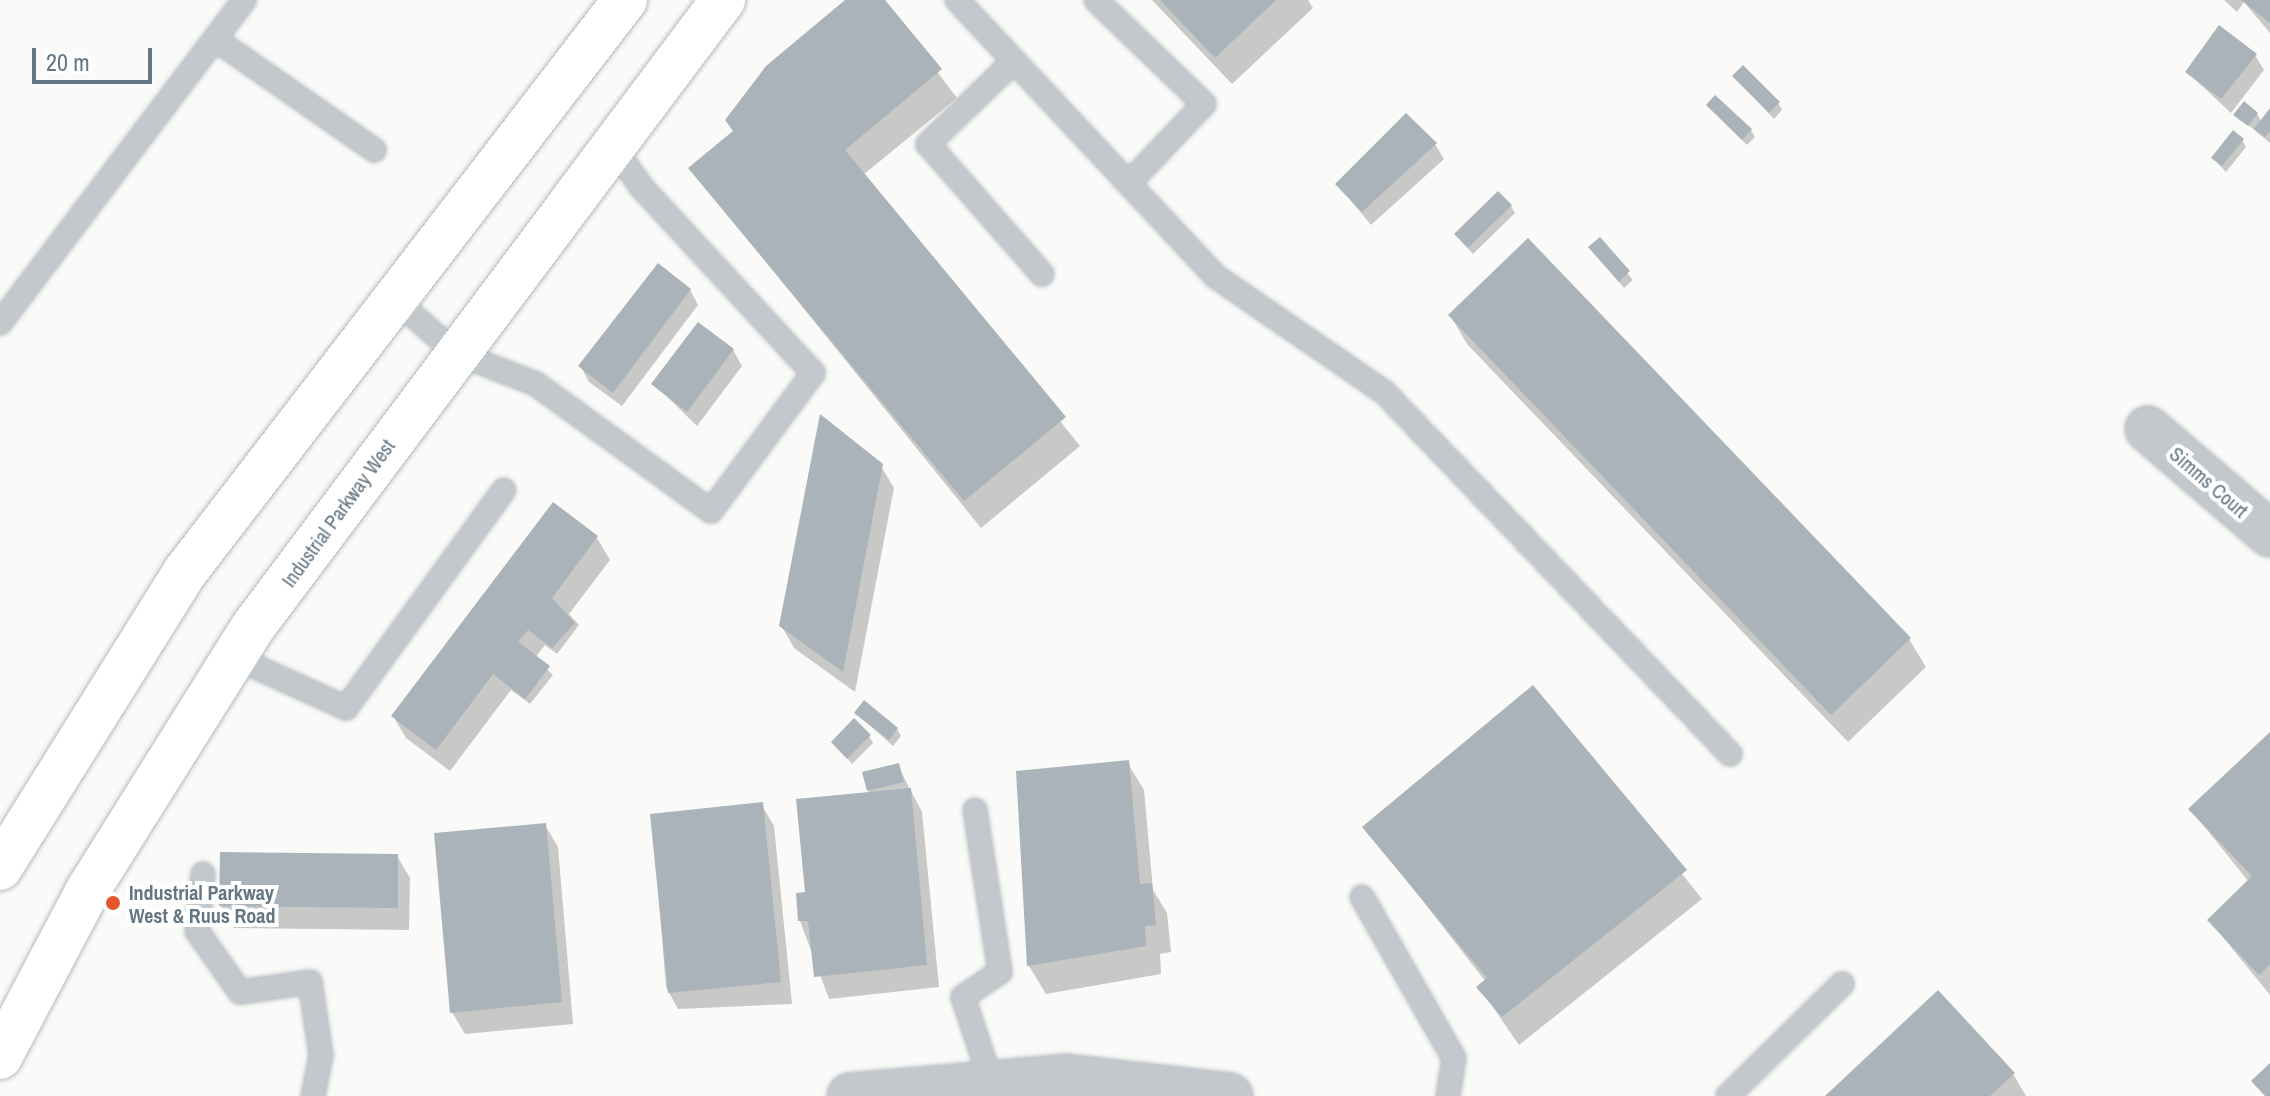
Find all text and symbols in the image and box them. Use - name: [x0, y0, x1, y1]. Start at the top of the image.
- scale bar: [36, 32, 156, 82]
- text: 20 m: [46, 46, 90, 78]
- street label: Industrial Parkway West: [276, 435, 400, 591]
- street label: Simms Court: [2165, 442, 2253, 522]
- place label: Industrial Parkway West & Ruus Road: [129, 880, 275, 927]
- marker: Industrial Parkway West & Ruus Road: [104, 894, 122, 912]

